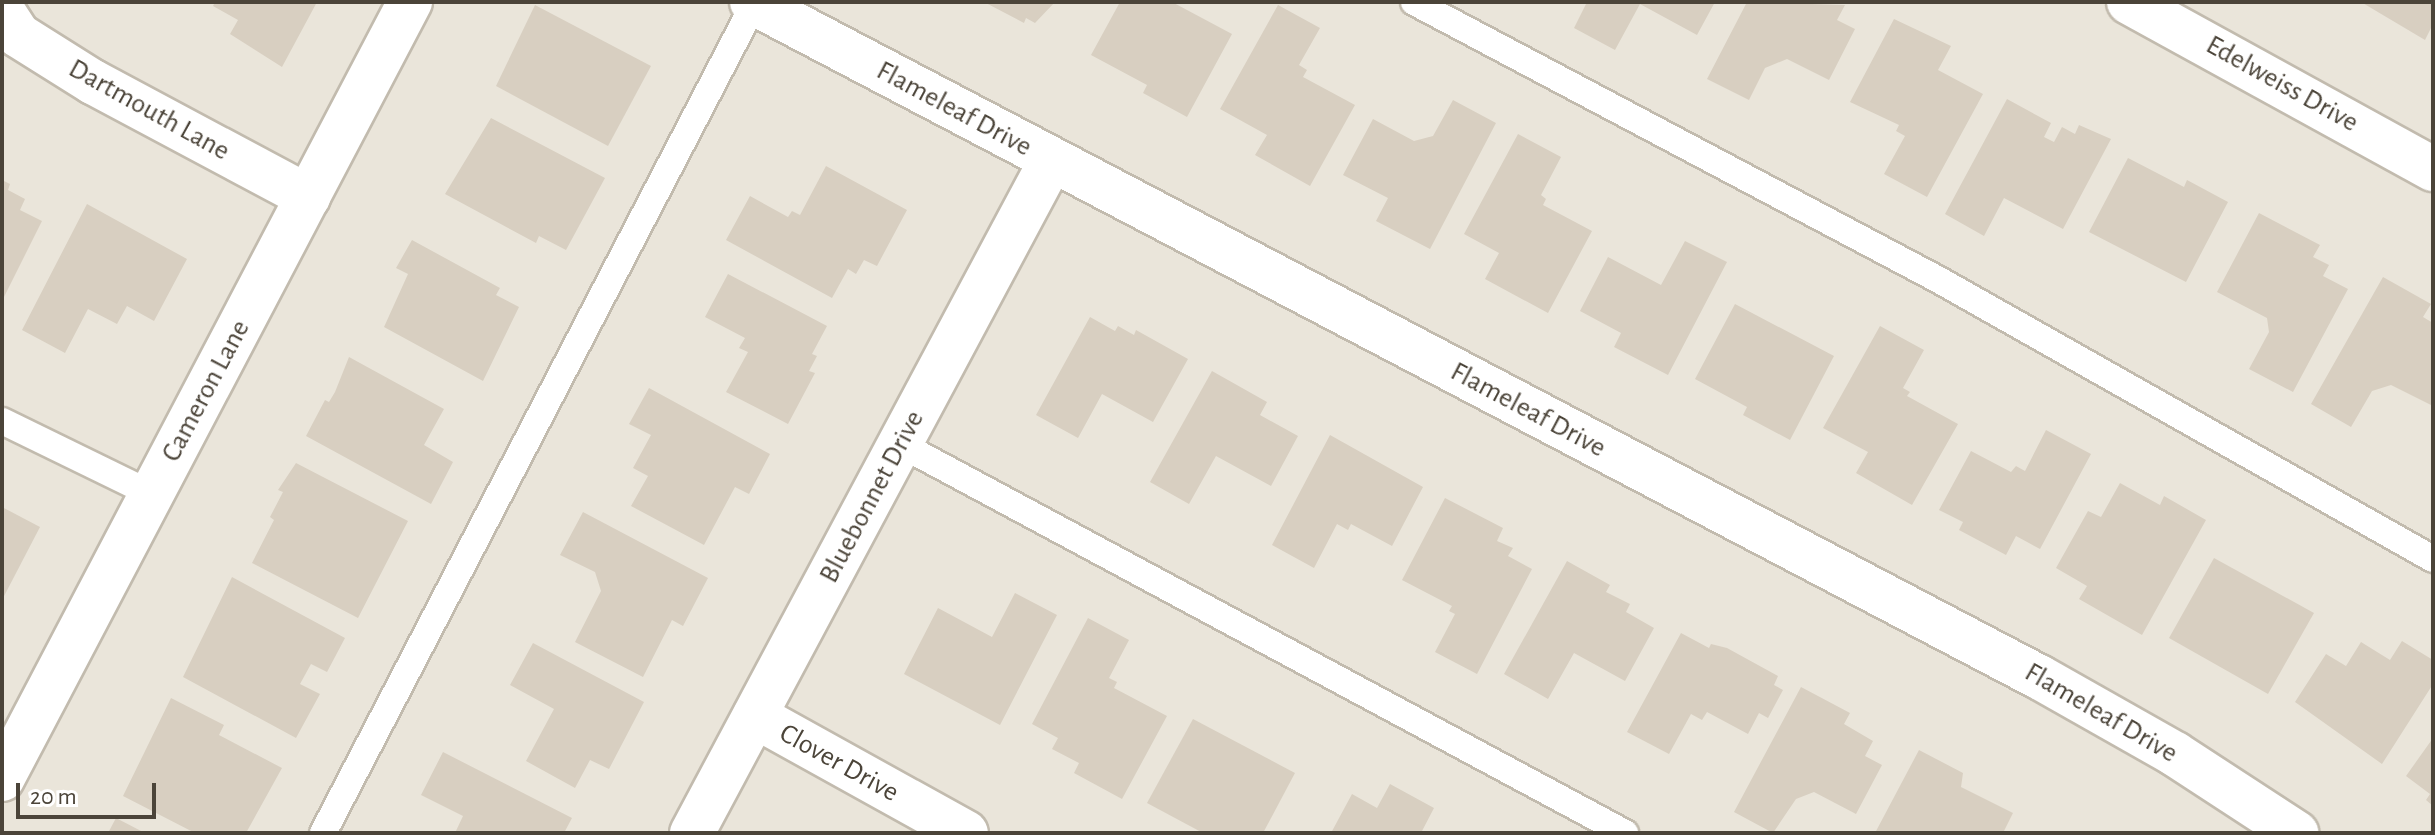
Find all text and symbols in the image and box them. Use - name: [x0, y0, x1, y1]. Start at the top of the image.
- street label: Edelweiss Drive: [2200, 28, 2364, 140]
- street label: Dartmouth Lane: [63, 52, 235, 168]
- street label: Flameleaf Drive: [871, 54, 1037, 164]
- street label: Cameron Lane: [155, 314, 257, 468]
- street label: Flameleaf Drive: [1445, 355, 1611, 465]
- street label: Bluebonnet Drive: [812, 405, 932, 589]
- street label: Flameleaf Drive: [2019, 656, 2183, 770]
- street label: Clover Drive: [774, 717, 904, 809]
- scale bar: [20, 767, 160, 817]
- text: 20 m: [30, 785, 77, 809]

